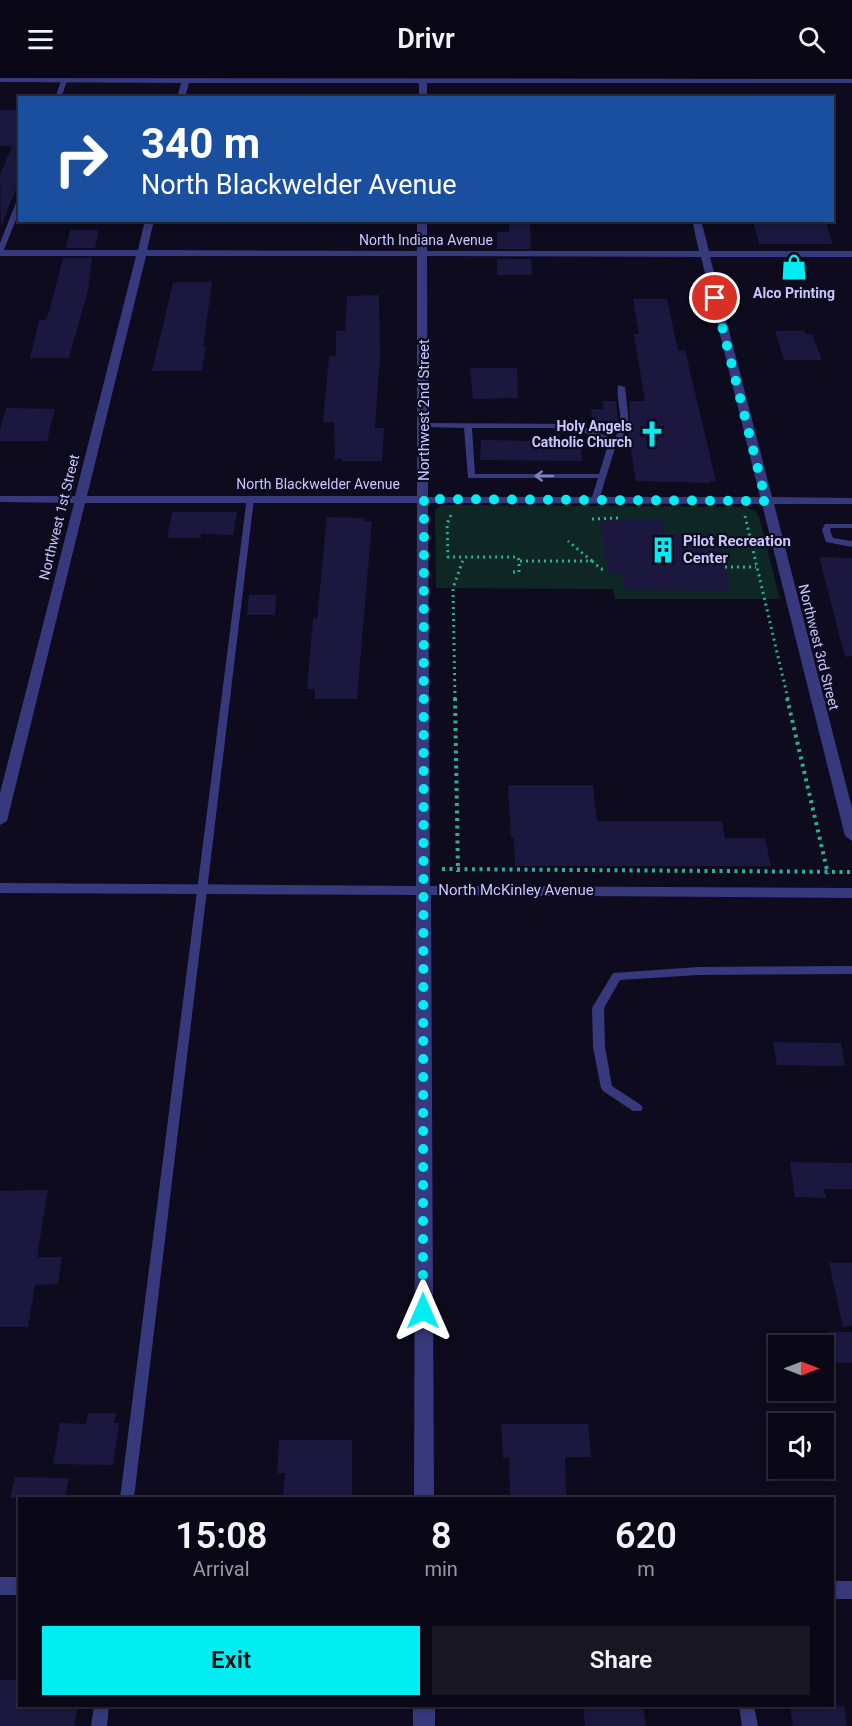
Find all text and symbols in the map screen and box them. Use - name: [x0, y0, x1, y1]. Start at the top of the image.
- icon: menu: [24, 23, 57, 56]
- text: Drivr: [397, 23, 455, 55]
- icon: search: [795, 23, 828, 56]
- text: 340 m: [141, 119, 260, 168]
- icon: right: [42, 120, 120, 198]
- text: North Blackwelder Avenue: [141, 169, 457, 201]
- street label: North Indiana Avenue: [359, 232, 493, 248]
- shop icon: Alco Printing: [779, 252, 809, 282]
- pin: [689, 272, 740, 323]
- icon: arrive: [698, 281, 731, 314]
- place label: Alco Printing: [753, 285, 835, 301]
- street label: Northwest 2nd Street: [415, 339, 433, 481]
- place label: Holy Angels Catholic Church: [532, 418, 632, 450]
- church icon: Holy Angels Catholic Church: [637, 419, 667, 449]
- street label: Northwest 1st Street: [36, 452, 82, 581]
- one-way arrow: [534, 470, 554, 482]
- street label: North Blackwelder Avenue: [236, 476, 400, 492]
- place label: Pilot Recreation Center: [683, 532, 791, 567]
- building icon: Pilot Recreation Center: [648, 535, 678, 565]
- street label: Northwest 3rd Street: [796, 582, 843, 712]
- street label: North McKinley Avenue: [438, 881, 594, 899]
- position arrow: [391, 1279, 455, 1343]
- north arrow: [768, 1335, 834, 1401]
- map controls: [768, 1335, 834, 1479]
- button: sound: [768, 1413, 834, 1479]
- text: 15:08: [175, 1515, 267, 1557]
- text: 8: [431, 1515, 451, 1557]
- text: 620: [615, 1515, 677, 1557]
- text: Arrival: [193, 1557, 250, 1581]
- text: min: [424, 1557, 458, 1581]
- text: m: [637, 1557, 655, 1581]
- button: Exit: [42, 1626, 420, 1695]
- button: Share: [432, 1626, 810, 1695]

